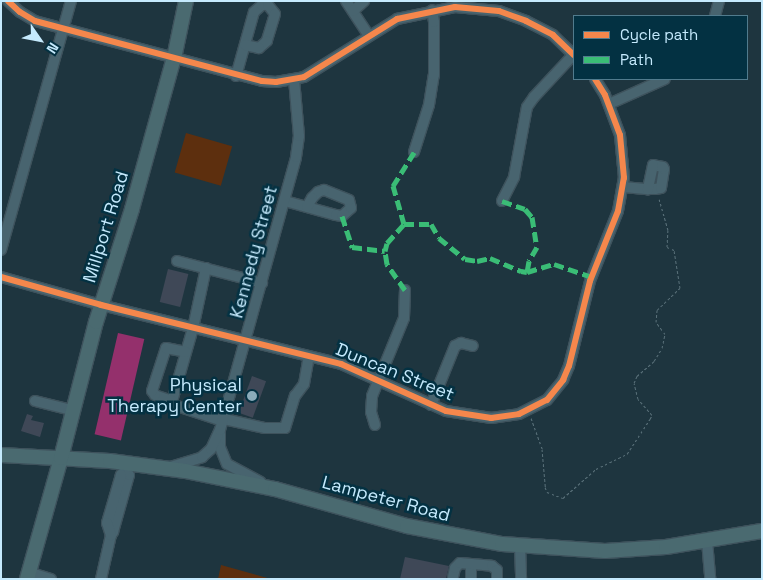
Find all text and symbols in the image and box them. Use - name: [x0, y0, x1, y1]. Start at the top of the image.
- north arrow: [15, 15, 65, 65]
- legend: [573, 15, 748, 80]
- text: Cycle path: [620, 25, 698, 44]
- text: N: [42, 39, 63, 57]
- text: Path: [620, 50, 653, 69]
- street label: Millport Road: [79, 169, 133, 285]
- street label: Kennedy Street: [226, 183, 282, 321]
- street label: Duncan Street: [333, 338, 457, 406]
- place label: Physical Therapy Center: [107, 375, 242, 418]
- marker: Physical Therapy Center: [246, 390, 258, 402]
- street label: Lampeter Road: [320, 472, 452, 526]

